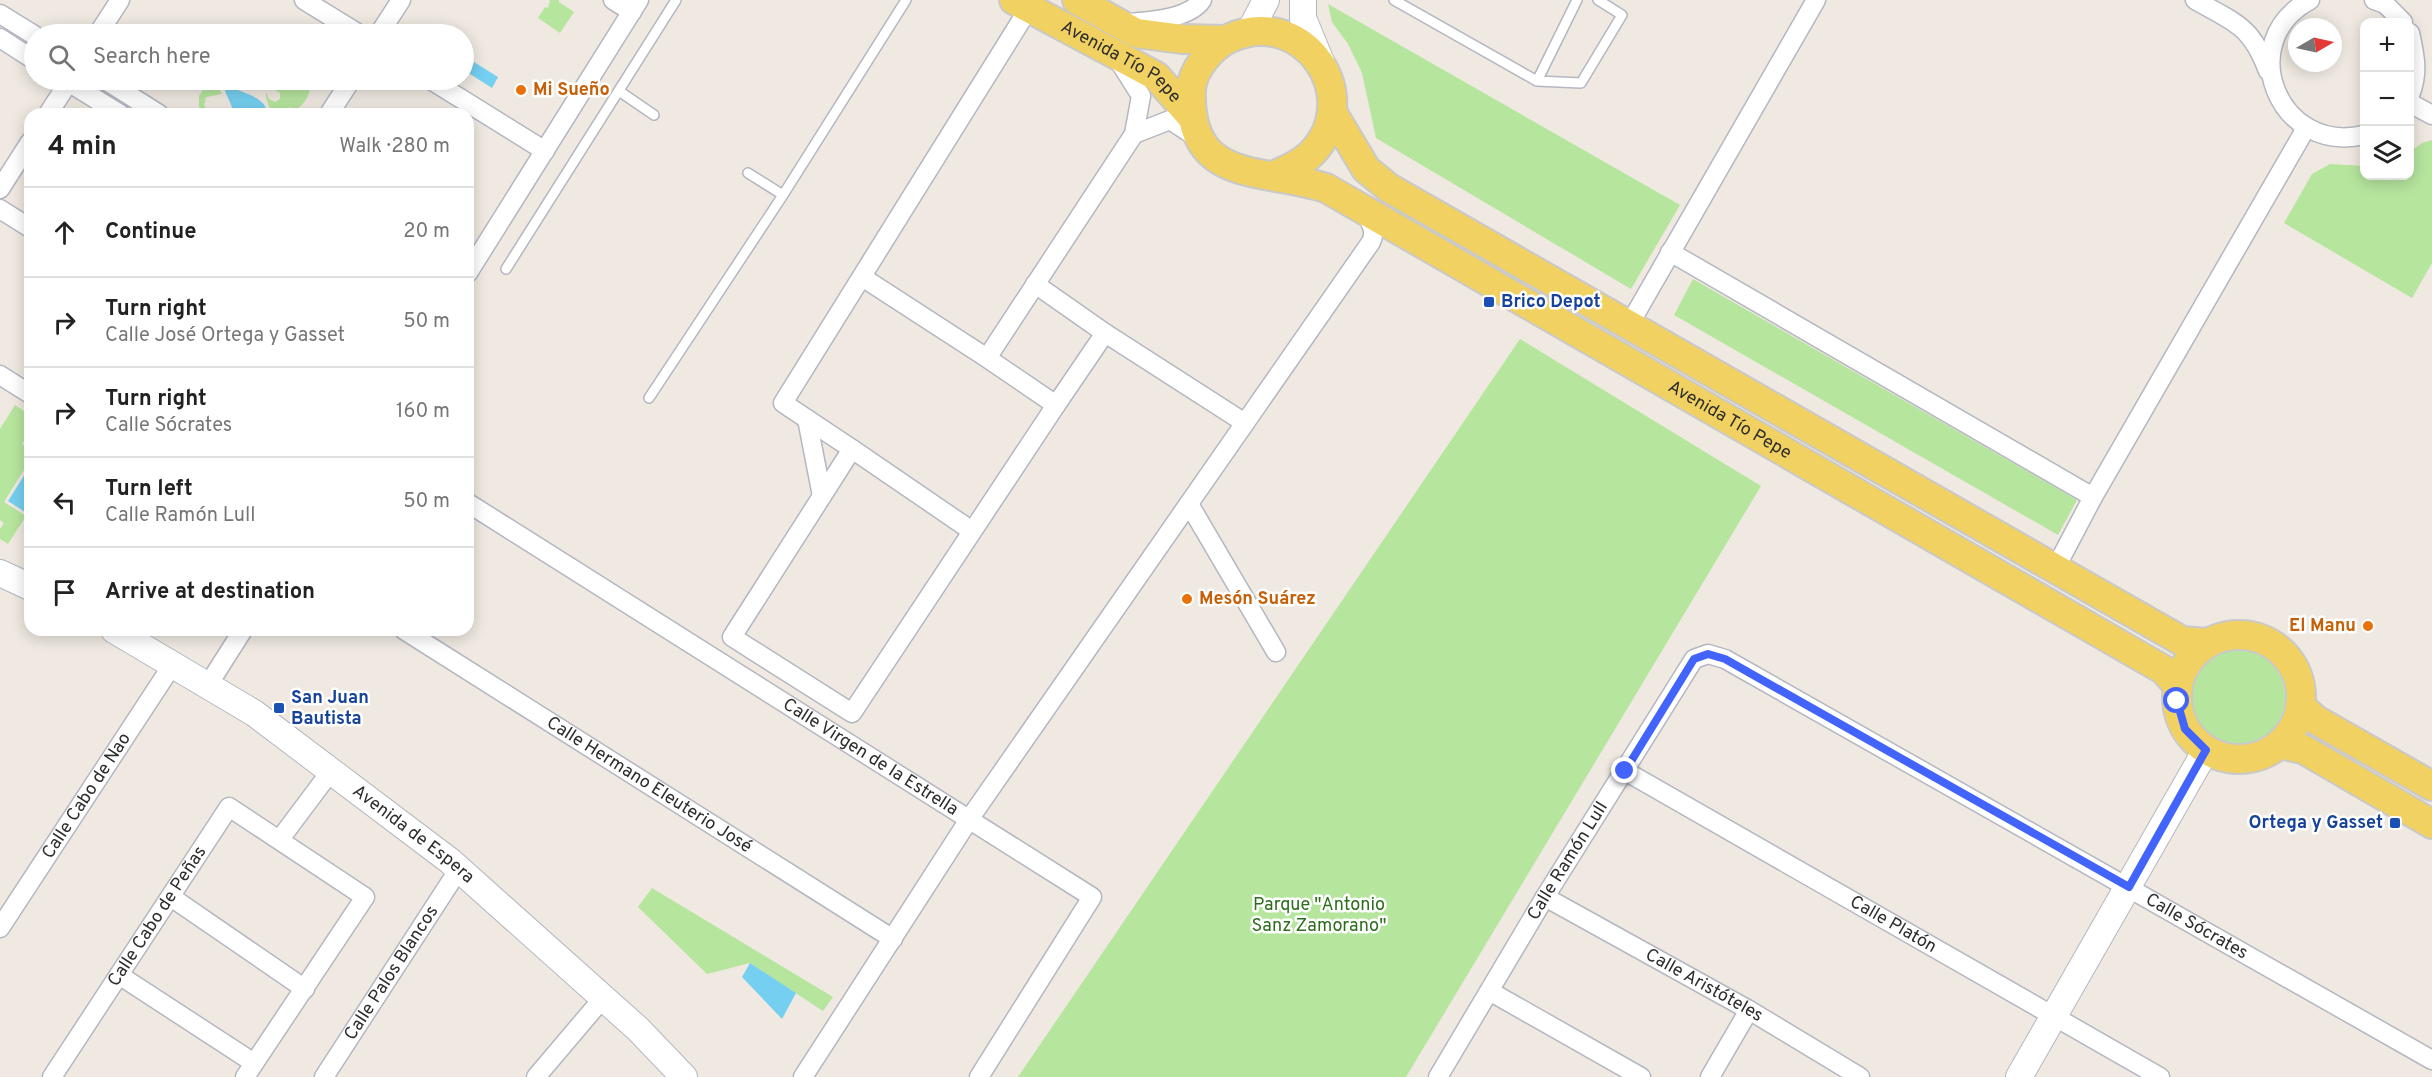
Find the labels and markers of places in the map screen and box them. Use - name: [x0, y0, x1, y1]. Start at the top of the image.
- place label: Mi Sueño: [533, 79, 610, 102]
- marker: Mi Sueño: [514, 83, 528, 97]
- place label: Brico Depot: [1501, 291, 1601, 314]
- marker: Brico Depot: [1482, 295, 1496, 309]
- place label: Mesón Suárez: [1199, 588, 1316, 611]
- marker: Mesón Suárez: [1180, 592, 1194, 606]
- place label: El Manu: [2289, 615, 2356, 638]
- marker: El Manu: [2361, 619, 2375, 633]
- place label: San Juan Bautista: [291, 687, 369, 731]
- marker: San Juan Bautista: [272, 701, 286, 715]
- place label: Ortega y Gasset: [2249, 812, 2383, 835]
- marker: Ortega y Gasset: [2388, 816, 2402, 830]

